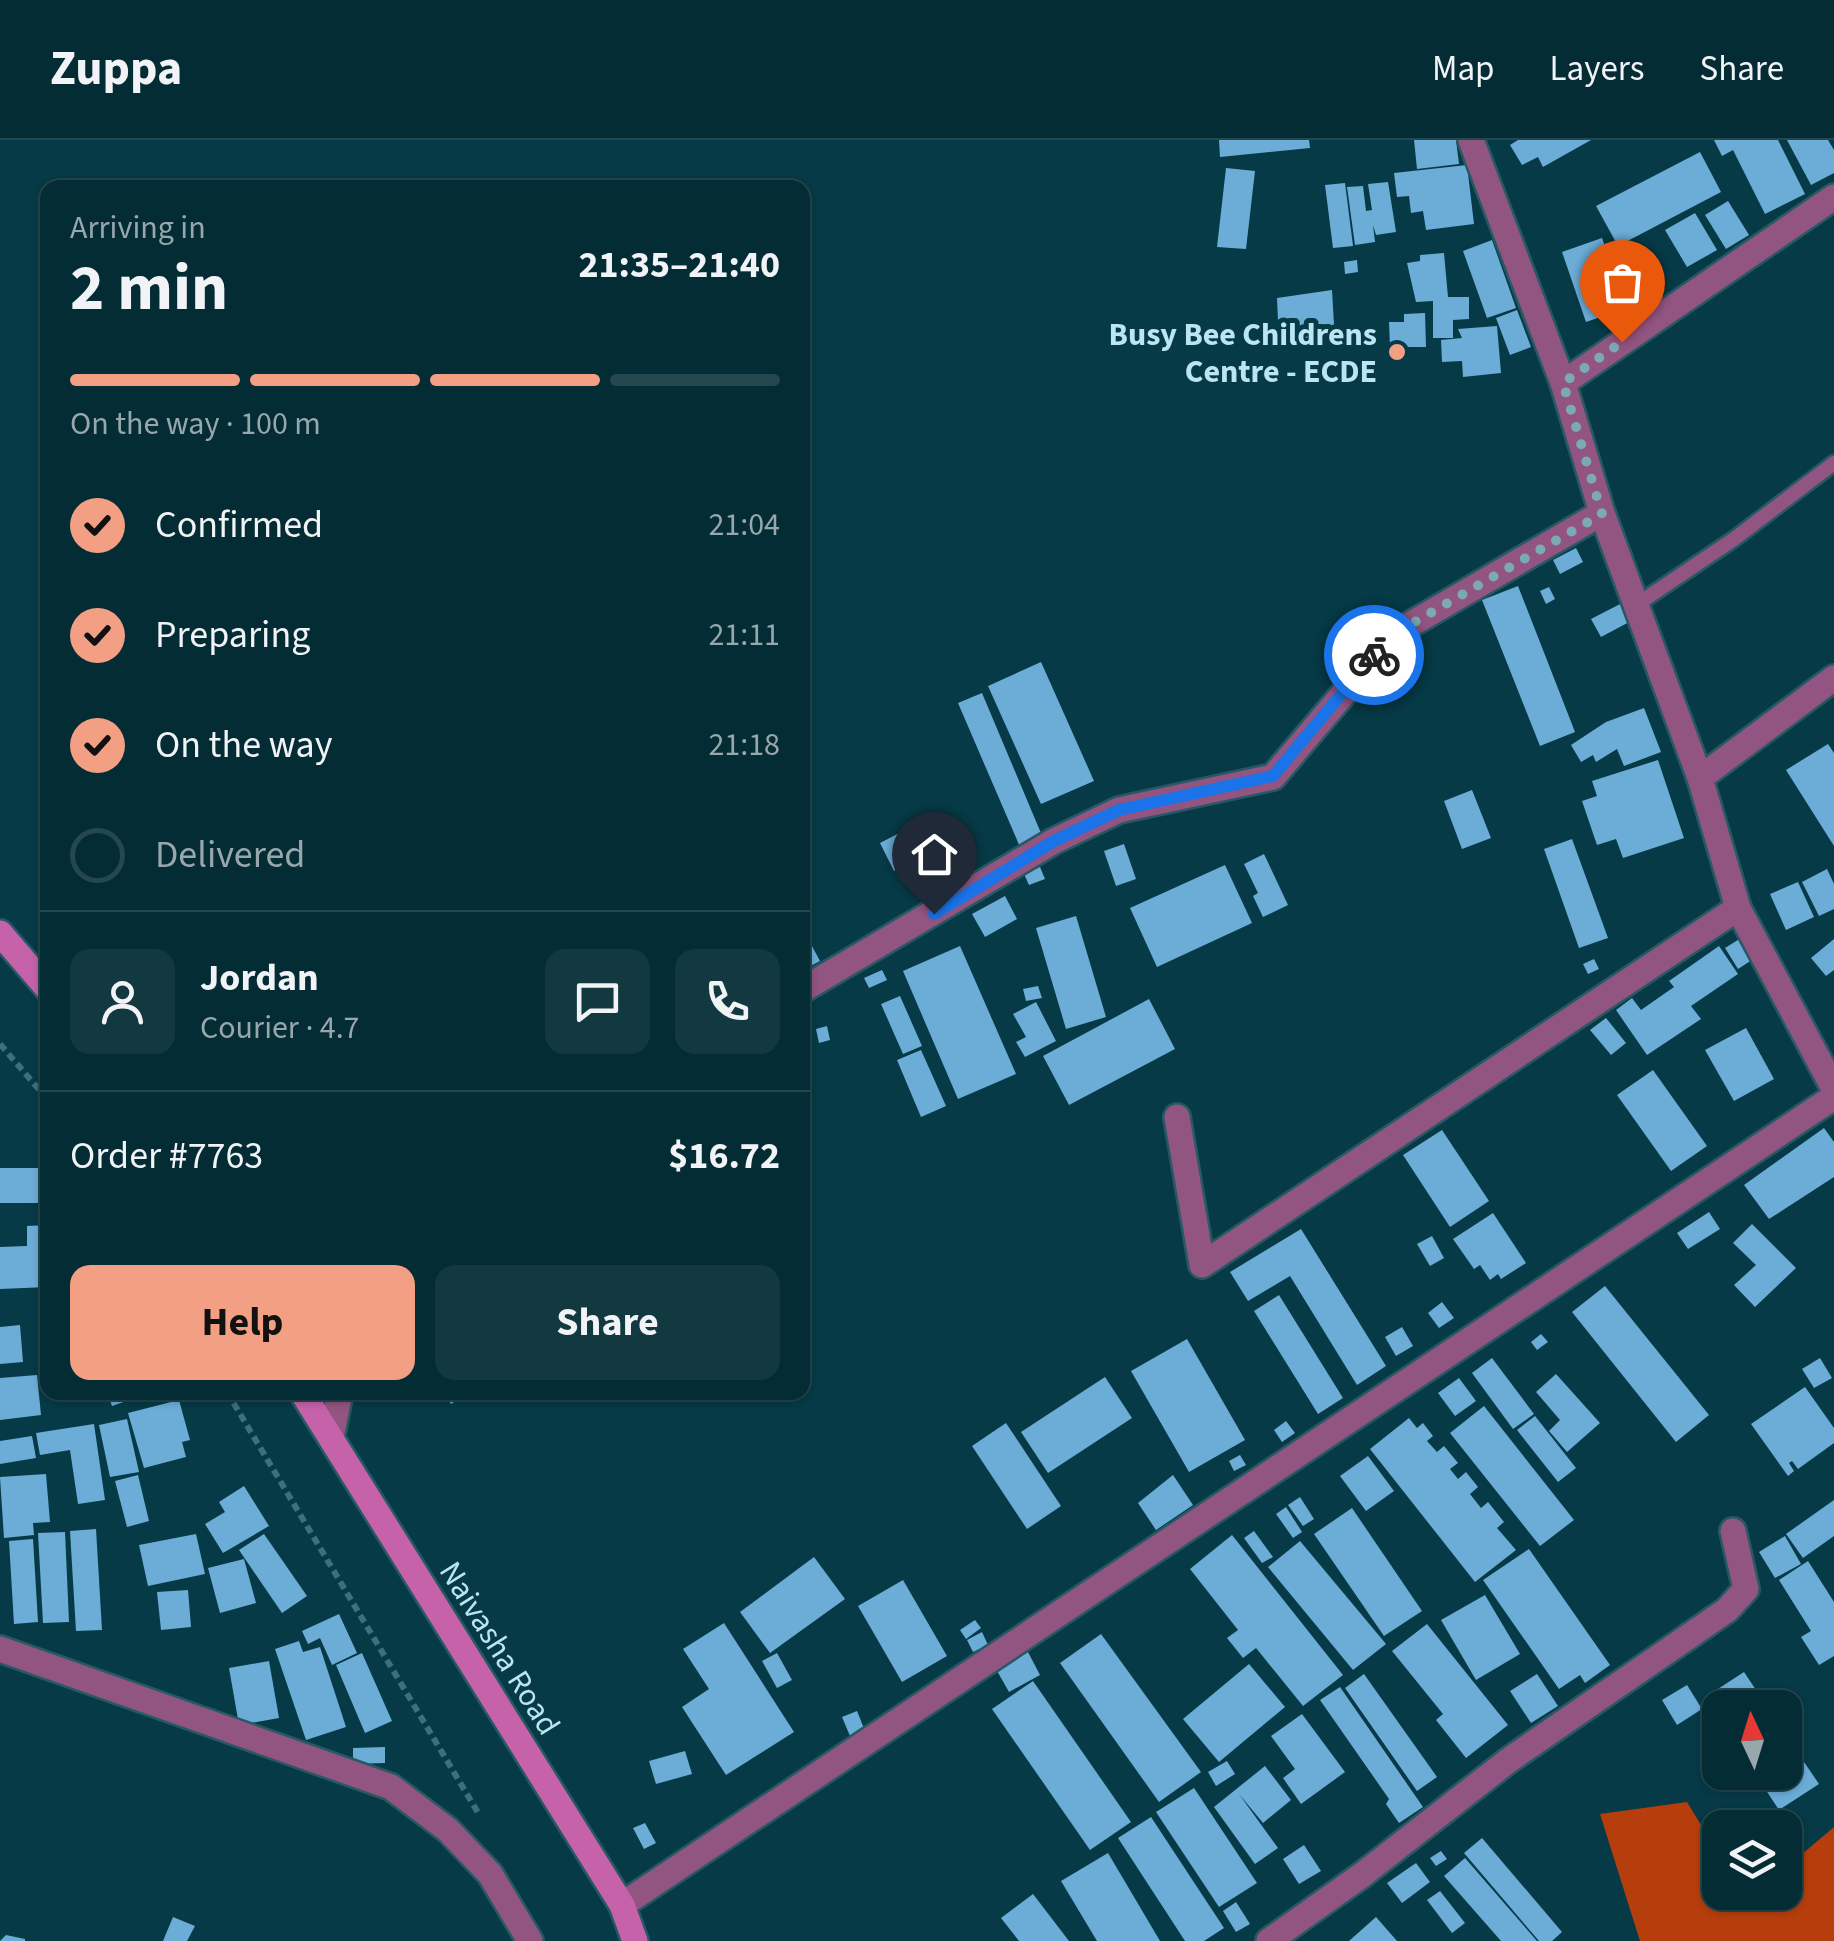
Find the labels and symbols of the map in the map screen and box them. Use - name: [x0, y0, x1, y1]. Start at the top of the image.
- pin: [1580, 240, 1665, 343]
- place label: Busy Bee Childrens Centre - ECDE: [1109, 312, 1377, 395]
- marker: Busy Bee Childrens Centre - ECDE: [1386, 341, 1408, 363]
- courier: [1324, 605, 1424, 705]
- pin: [892, 812, 977, 915]
- street label: Naivasha Road: [427, 1553, 571, 1744]
- north arrow: [1702, 1690, 1802, 1790]

